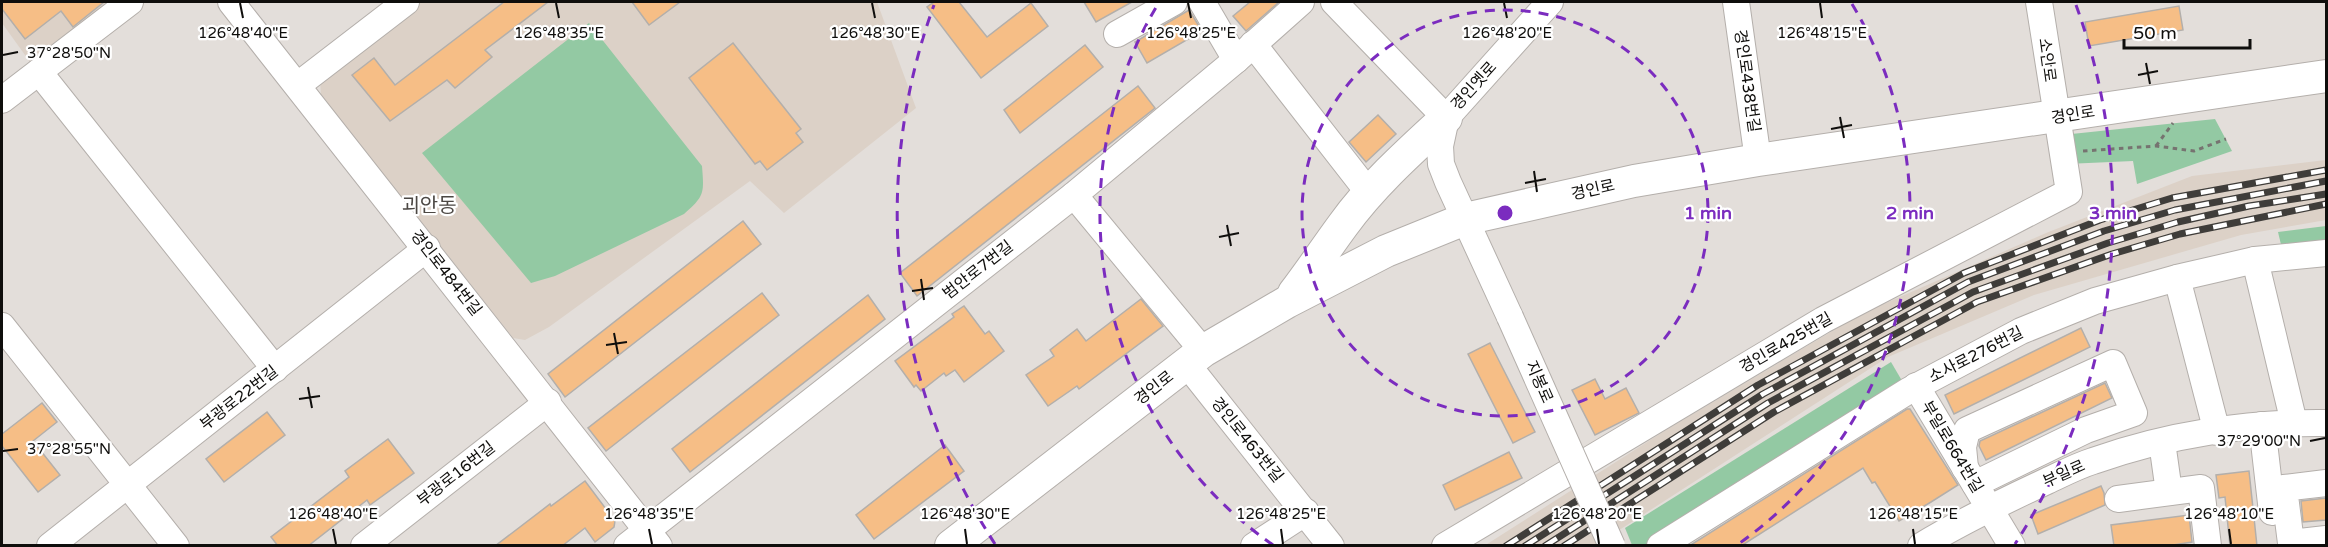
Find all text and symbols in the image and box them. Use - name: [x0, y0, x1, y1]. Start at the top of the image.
- scale bar: [2124, 12, 2250, 50]
- text: 50 m: [2133, 22, 2177, 44]
- text: 126°48'40"E: [198, 24, 288, 42]
- text: 126°48'35"E: [514, 24, 604, 42]
- text: 126°48'30"E: [830, 24, 920, 42]
- text: 126°48'25"E: [1146, 24, 1236, 42]
- text: 126°48'20"E: [1462, 24, 1552, 42]
- text: 126°48'15"E: [1777, 24, 1867, 42]
- street label: 경인로438번길: [1730, 28, 1764, 134]
- street label: 소안로: [2034, 37, 2060, 84]
- text: 37°28'50"N: [27, 44, 111, 62]
- street label: 경인옛로: [1447, 57, 1501, 115]
- street label: 경인로: [2050, 102, 2097, 128]
- street label: 경인로: [1569, 175, 1617, 205]
- district label: 괴안동: [401, 194, 457, 218]
- text: 1 min: [1684, 202, 1732, 224]
- text: 2 min: [1886, 202, 1934, 224]
- text: 3 min: [2089, 202, 2137, 224]
- centre of rings: [1495, 203, 1515, 223]
- street label: 경인로484번길: [406, 226, 486, 320]
- street label: 범안로7번길: [939, 236, 1017, 304]
- street label: 경인로425번길: [1736, 308, 1836, 378]
- street label: 소사로276번길: [1925, 323, 2027, 387]
- street label: 지봉로: [1521, 358, 1557, 406]
- street label: 부광로22번길: [196, 361, 282, 435]
- street label: 경인로: [1130, 366, 1178, 409]
- street label: 경인로463번길: [1207, 393, 1287, 487]
- street label: 부일로664번길: [1917, 397, 1987, 497]
- text: 37°29'00"N: [2217, 432, 2301, 450]
- street label: 부광로16번길: [413, 437, 499, 511]
- text: 37°28'55"N: [27, 440, 111, 458]
- street label: 부일로: [2040, 456, 2088, 492]
- text: 126°48'40"E: [288, 505, 378, 523]
- text: 126°48'35"E: [604, 505, 694, 523]
- text: 126°48'30"E: [920, 505, 1010, 523]
- text: 126°48'25"E: [1236, 505, 1326, 523]
- text: 126°48'20"E: [1552, 505, 1642, 523]
- text: 126°48'15"E: [1868, 505, 1958, 523]
- text: 126°48'10"E: [2184, 505, 2274, 523]

